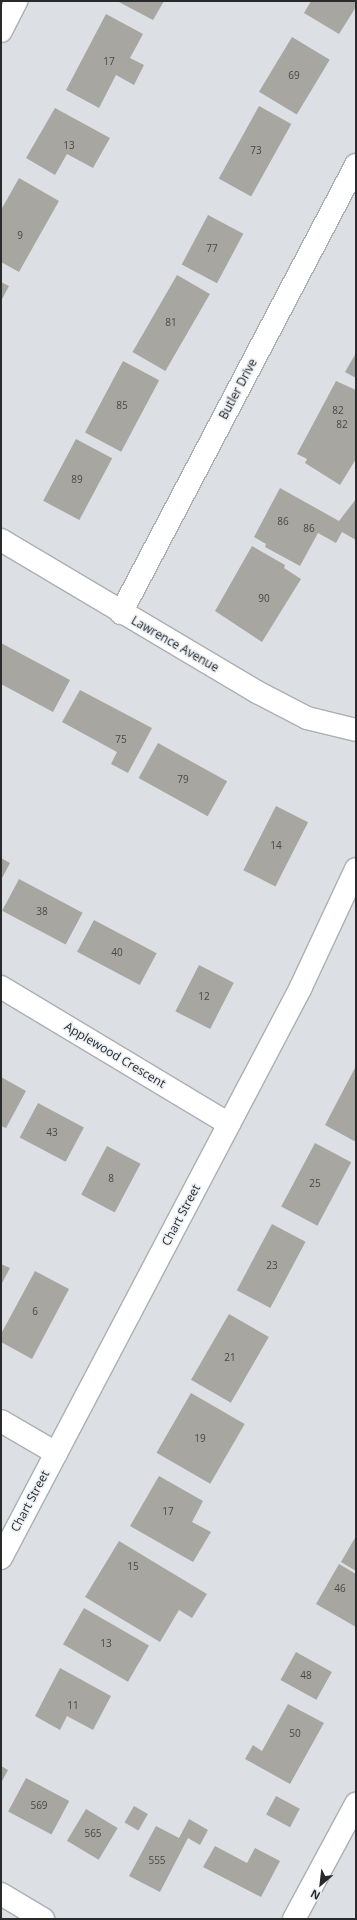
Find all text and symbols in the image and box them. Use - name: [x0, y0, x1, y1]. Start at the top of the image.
- house number: 17: [103, 56, 115, 68]
- house number: 69: [288, 70, 300, 82]
- house number: 13: [63, 140, 75, 152]
- house number: 73: [250, 145, 262, 157]
- house number: 9: [17, 230, 23, 242]
- house number: 77: [206, 243, 218, 255]
- house number: 81: [165, 317, 177, 329]
- street label: Butler Drive: [216, 356, 260, 422]
- house number: 85: [116, 400, 128, 412]
- house number: 82: [332, 405, 344, 417]
- house number: 82: [336, 419, 348, 431]
- house number: 89: [71, 474, 83, 486]
- house number: 86: [277, 516, 289, 528]
- house number: 86: [303, 523, 315, 535]
- house number: 90: [258, 593, 270, 605]
- street label: Lawrence Avenue: [129, 613, 221, 675]
- house number: 75: [115, 734, 127, 746]
- house number: 79: [177, 774, 189, 786]
- house number: 14: [270, 840, 282, 852]
- house number: 38: [36, 906, 48, 918]
- house number: 40: [111, 947, 123, 959]
- house number: 12: [198, 991, 210, 1003]
- street label: Applewood Crescent: [62, 1019, 168, 1091]
- house number: 43: [46, 1127, 58, 1139]
- house number: 8: [108, 1173, 114, 1185]
- house number: 25: [309, 1178, 321, 1190]
- street label: Chart Street: [159, 1182, 203, 1248]
- house number: 23: [266, 1260, 278, 1272]
- house number: 6: [32, 1306, 38, 1318]
- house number: 21: [224, 1352, 236, 1364]
- house number: 19: [194, 1433, 206, 1445]
- street label: Chart Street: [8, 1468, 52, 1534]
- house number: 17: [162, 1506, 174, 1518]
- house number: 15: [127, 1561, 139, 1573]
- house number: 46: [334, 1583, 346, 1595]
- house number: 13: [100, 1638, 112, 1650]
- house number: 48: [300, 1670, 312, 1682]
- house number: 11: [67, 1700, 79, 1712]
- house number: 50: [289, 1728, 301, 1740]
- house number: 569: [30, 1800, 48, 1812]
- house number: 565: [84, 1828, 102, 1840]
- house number: 555: [148, 1855, 166, 1867]
- north arrow: [301, 1864, 341, 1904]
- text: N: [308, 1886, 323, 1904]

